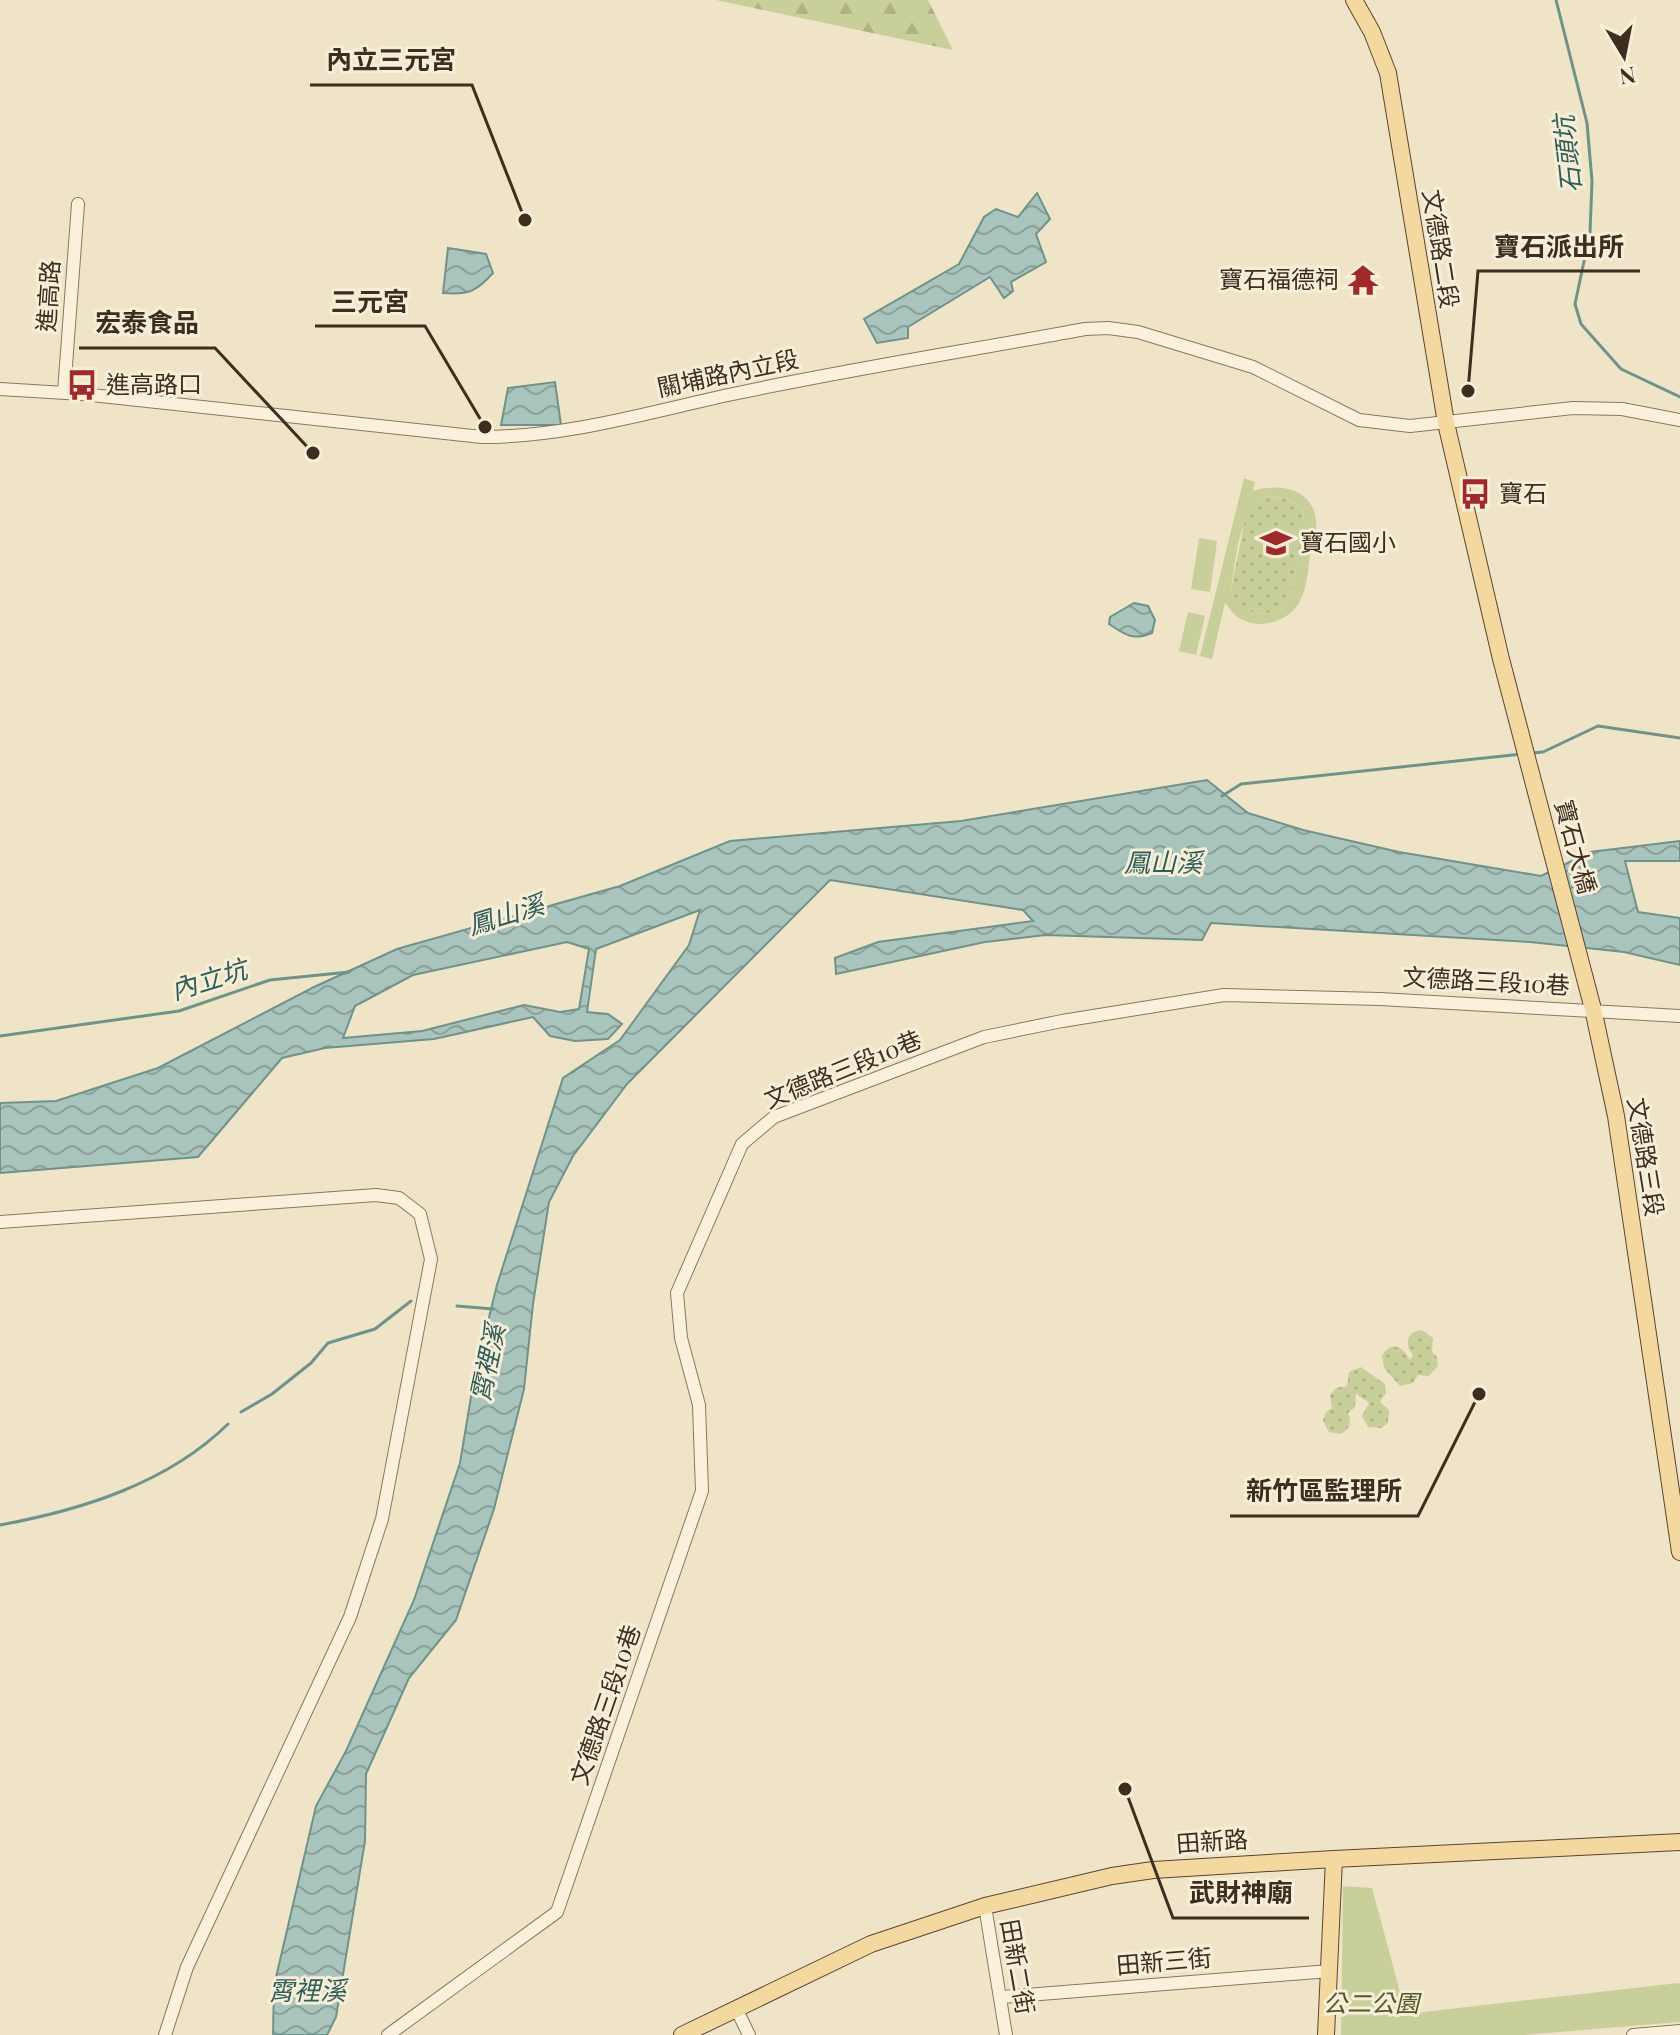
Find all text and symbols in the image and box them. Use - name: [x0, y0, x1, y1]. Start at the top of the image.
- north arrow: [1584, 16, 1664, 96]
- callout: 內立三元宮: [310, 35, 472, 85]
- text: 內立三元宮: [326, 41, 456, 76]
- text: N: [1617, 61, 1638, 93]
- water label: 石頭坑: [1545, 110, 1588, 195]
- street label: 文德路二段: [1417, 187, 1467, 310]
- callout: 寶石派出所: [1478, 221, 1640, 271]
- text: 寶石派出所: [1494, 228, 1624, 263]
- street label: 進高路: [29, 259, 65, 333]
- place label: 寶石福德祠: [1219, 262, 1339, 294]
- temple icon: 寶石福德祠: [1346, 263, 1380, 297]
- callout: 三元宮: [315, 276, 425, 326]
- text: 三元宮: [331, 283, 409, 318]
- callout: 宏泰食品: [79, 298, 215, 348]
- text: 宏泰食品: [95, 304, 199, 339]
- street label: 關埔路內立段: [654, 341, 801, 403]
- place label: 進高路口: [106, 367, 202, 399]
- bus stop icon: 進高路口: [65, 368, 99, 402]
- place label: 寶石: [1499, 476, 1547, 508]
- bus stop icon: 寶石: [1458, 477, 1492, 511]
- place label: 寶石國小: [1300, 525, 1396, 557]
- school or university icon: 寶石國小: [1259, 526, 1293, 560]
- street label: 寶石大橋: [1549, 796, 1605, 897]
- water label: 鳳山溪: [1124, 844, 1206, 879]
- water label: 鳳山溪: [463, 884, 552, 942]
- water label: 內立坑: [166, 949, 255, 1007]
- street label: 文德路三段10巷: [1402, 960, 1570, 1000]
- street label: 文德路三段10巷: [759, 1022, 926, 1114]
- street label: 文德路三段: [1622, 1095, 1672, 1218]
- water label: 霄裡溪: [461, 1317, 513, 1404]
- callout: 新竹區監理所: [1230, 1466, 1418, 1516]
- text: 新竹區監理所: [1246, 1472, 1402, 1507]
- street label: 文德路三段10巷: [562, 1620, 646, 1789]
- street label: 田新路: [1175, 1822, 1249, 1858]
- callout: 武財神廟: [1173, 1868, 1309, 1918]
- text: 武財神廟: [1189, 1874, 1293, 1909]
- street label: 田新二街: [995, 1917, 1043, 2017]
- street label: 田新三街: [1115, 1940, 1213, 1980]
- water label: 霄裡溪: [268, 1972, 350, 2007]
- park label: 公二公園: [1323, 1986, 1422, 2018]

